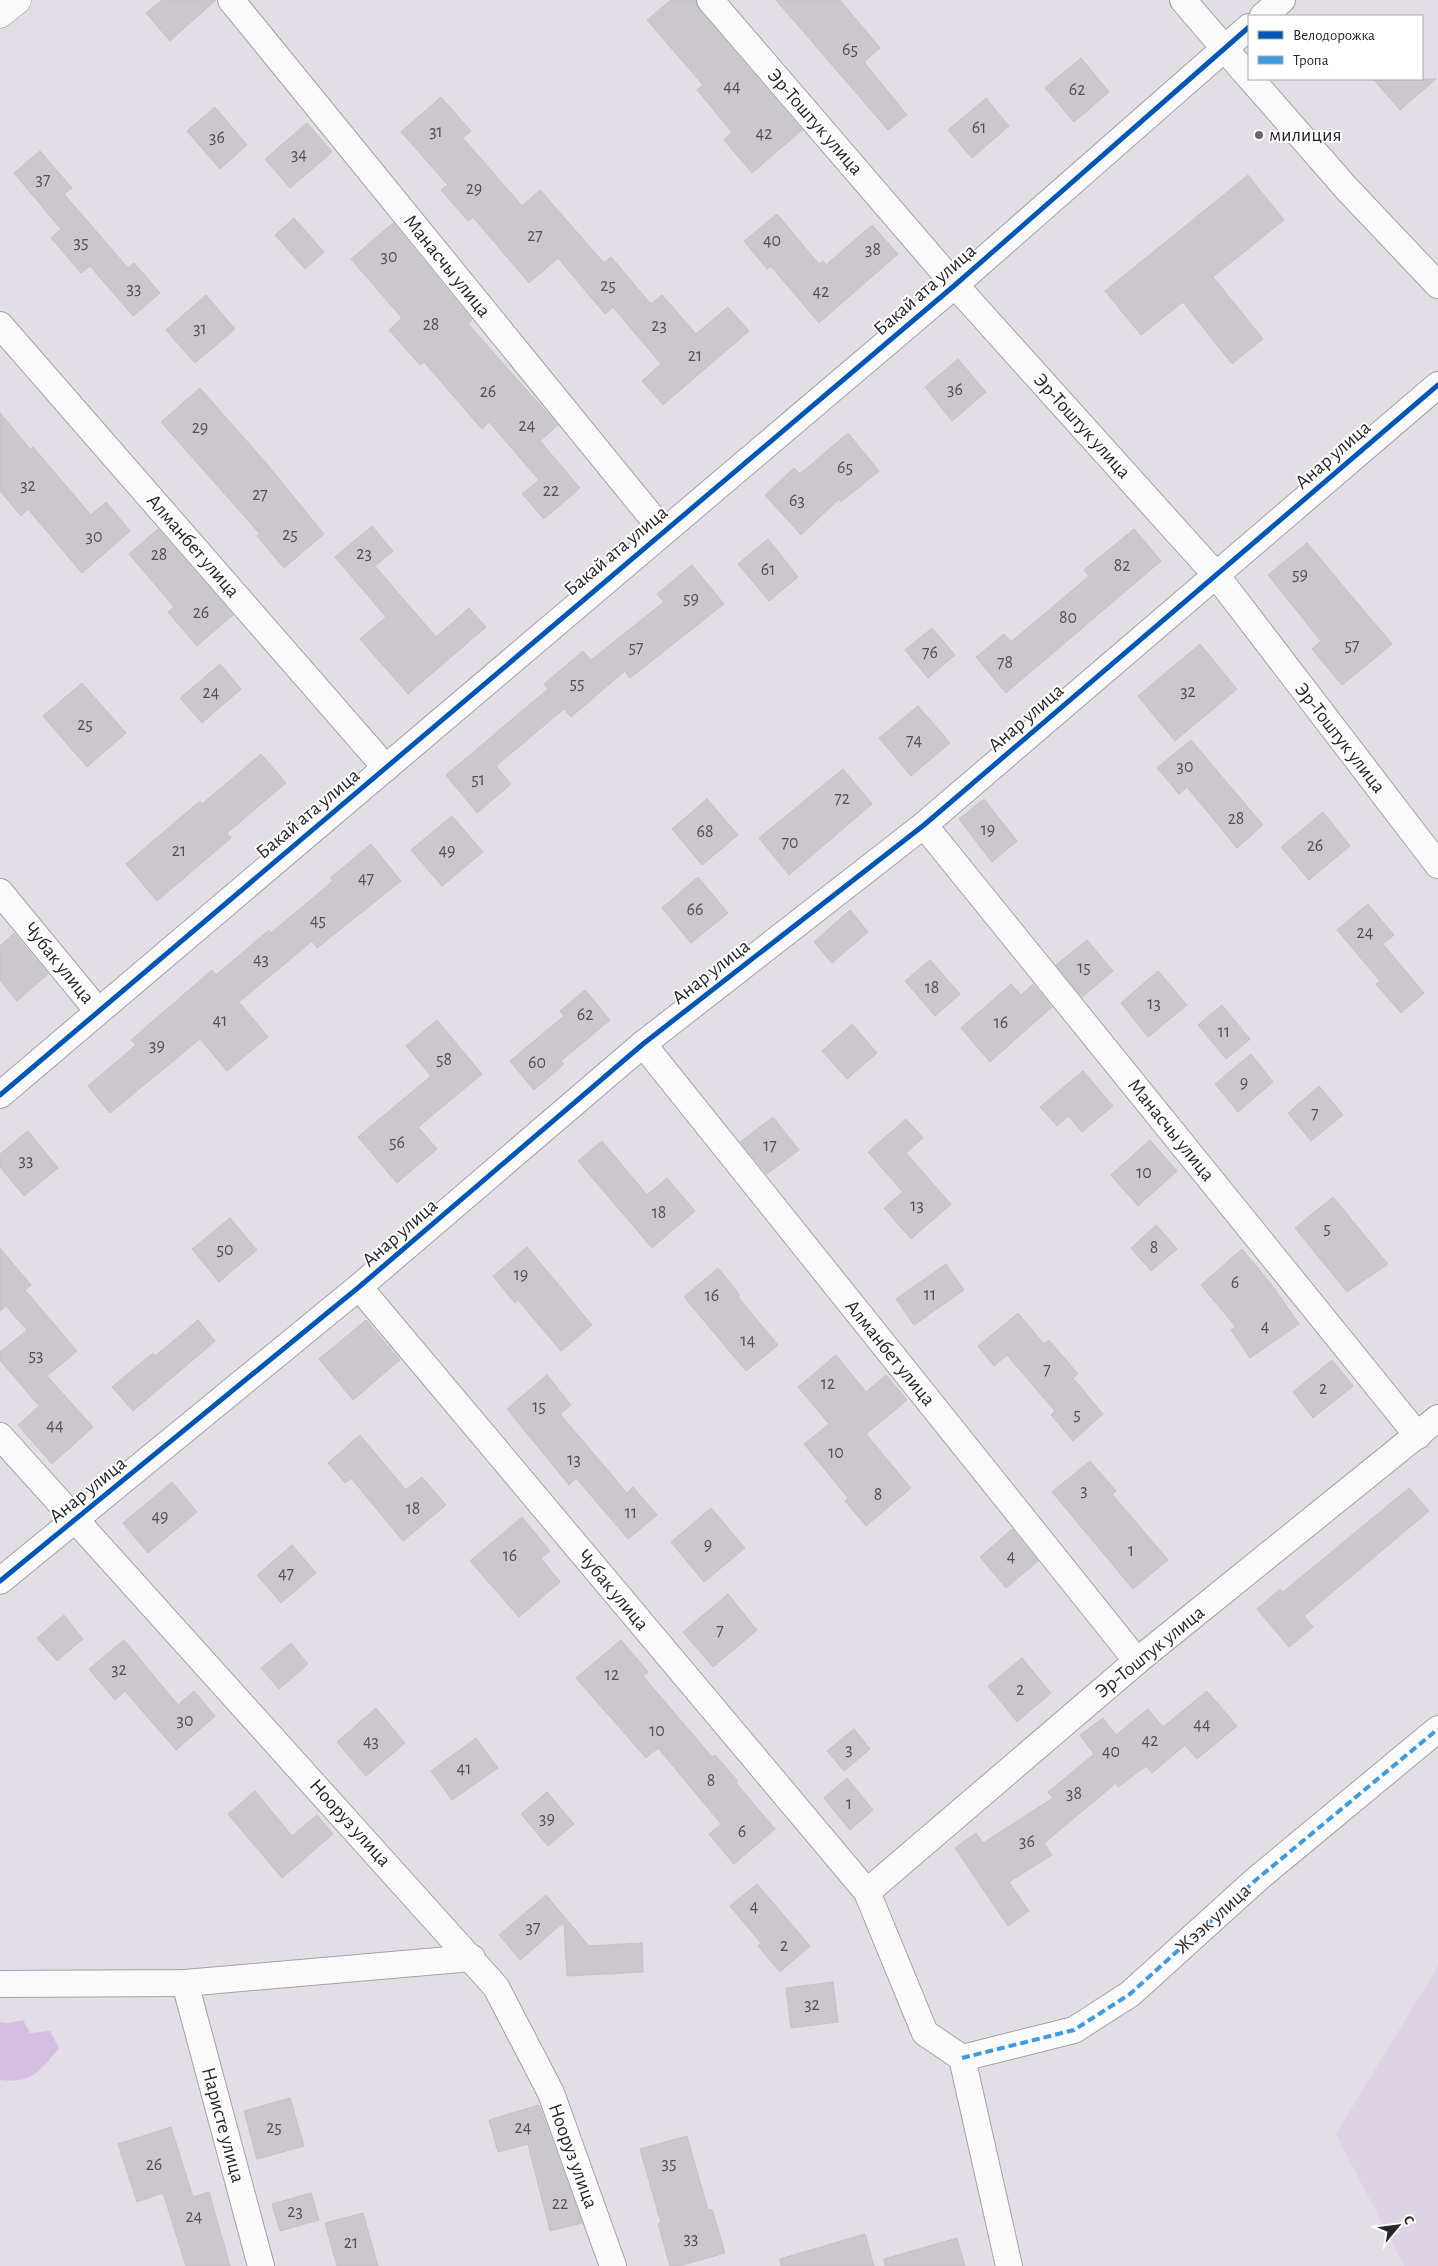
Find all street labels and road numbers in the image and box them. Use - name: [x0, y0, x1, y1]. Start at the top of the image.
- street label: Эр-Тоштук улица: [764, 65, 866, 179]
- street label: Манасчы улица: [400, 211, 494, 321]
- street label: Бакай ата улица: [870, 240, 980, 340]
- street label: Эр-Тоштук улица: [1030, 370, 1134, 482]
- street label: Анар улица: [1292, 417, 1374, 493]
- street label: Алманбет улица: [143, 490, 243, 602]
- street label: Бакай ата улица: [560, 502, 672, 600]
- street label: Эр-Тоштук улица: [1291, 679, 1389, 797]
- street label: Анар улица: [985, 680, 1067, 756]
- street label: Бакай ата улица: [252, 765, 364, 863]
- street label: Чубак улица: [20, 918, 98, 1008]
- street label: Анар улица: [668, 936, 754, 1008]
- street label: Манасчы улица: [1124, 1075, 1218, 1185]
- street label: Анар улица: [359, 1195, 441, 1271]
- street label: Алманбет улица: [841, 1296, 939, 1410]
- street label: Анар улица: [46, 1453, 130, 1527]
- street label: Чубак улица: [574, 1546, 652, 1634]
- street label: Эр-Тоштук улица: [1092, 1602, 1208, 1702]
- street label: Нооруз улица: [306, 1775, 394, 1871]
- street label: Жээк улица: [1172, 1880, 1254, 1958]
- street label: Наристе улица: [198, 2065, 248, 2185]
- street label: Нооруз улица: [545, 2101, 601, 2211]

